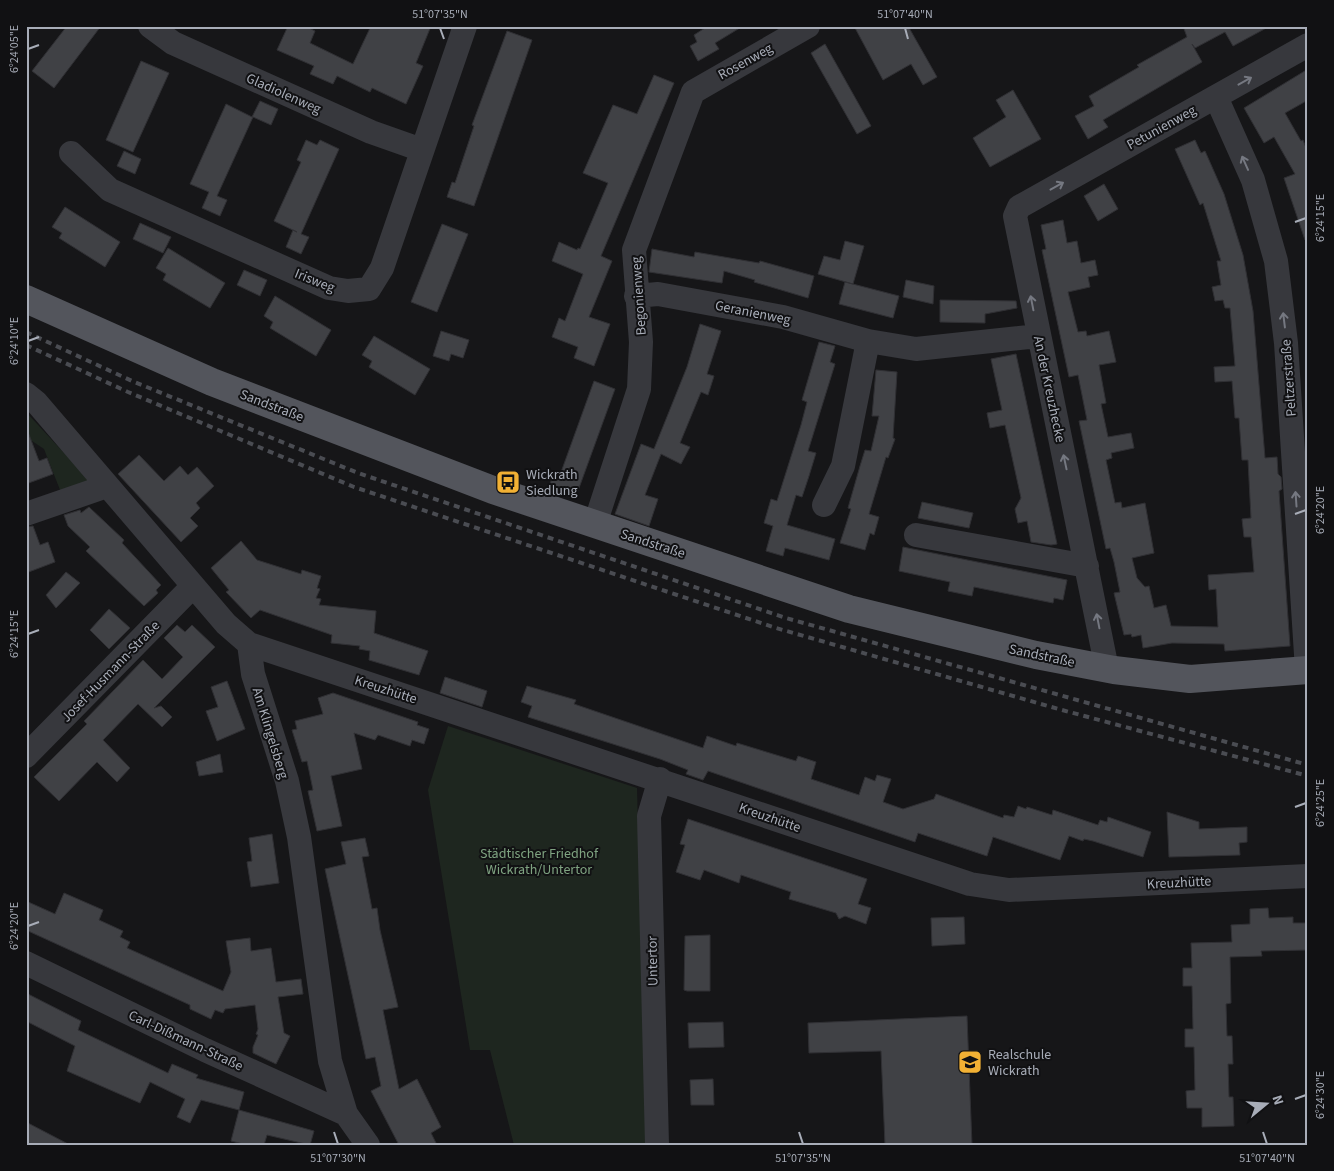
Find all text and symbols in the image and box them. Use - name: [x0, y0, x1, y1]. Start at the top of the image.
- text: 51°07'35"N: [412, 6, 468, 23]
- text: 51°07'40"N: [877, 6, 933, 23]
- text: 6°24'05"E: [6, 25, 23, 73]
- street label: Rosenweg: [715, 39, 776, 85]
- street label: Gladiolenweg: [243, 68, 324, 119]
- one-way arrow: [1237, 75, 1252, 85]
- street label: Petunienweg: [1123, 101, 1200, 155]
- one-way arrow: [1240, 156, 1250, 171]
- one-way arrow: [1050, 180, 1064, 190]
- text: 6°24'15"E: [1312, 194, 1329, 242]
- street label: Begonienweg: [626, 256, 652, 336]
- street label: Irisweg: [292, 264, 338, 298]
- one-way arrow: [1027, 295, 1036, 311]
- street label: Geranienweg: [713, 296, 792, 330]
- one-way arrow: [1278, 312, 1288, 328]
- text: 6°24'10"E: [6, 317, 23, 365]
- street label: An der Kreuzhecke: [1028, 334, 1070, 444]
- street label: Peltzerstraße: [1276, 339, 1302, 417]
- street label: Sandstraße: [237, 385, 306, 427]
- one-way arrow: [1060, 455, 1069, 471]
- place label: Wickrath Siedlung: [526, 465, 578, 501]
- bus stop icon: Wickrath Siedlung: [495, 469, 521, 495]
- text: 6°24'20"E: [1312, 486, 1329, 534]
- one-way arrow: [1292, 492, 1301, 508]
- street label: Sandstraße: [618, 524, 688, 564]
- text: 6°24'15"E: [6, 610, 23, 658]
- one-way arrow: [1092, 614, 1102, 630]
- street label: Josef-Husmann-Straße: [57, 616, 165, 727]
- street label: Sandstraße: [1007, 639, 1077, 673]
- street label: Kreuzhütte: [352, 670, 420, 709]
- street label: Am Klingelsberg: [247, 685, 293, 781]
- text: 6°24'25"E: [1312, 779, 1329, 827]
- street label: Kreuzhütte: [736, 798, 803, 838]
- park label: Städtischer Friedhof Wickrath/Untertor: [480, 844, 599, 880]
- street label: Kreuzhütte: [1146, 871, 1212, 895]
- text: 6°24'20"E: [6, 902, 23, 950]
- street label: Untertor: [643, 936, 663, 986]
- street label: Carl-Dißmann-Straße: [125, 1006, 246, 1076]
- place label: Realschule Wickrath: [988, 1045, 1051, 1081]
- school or university icon: Realschule Wickrath: [957, 1049, 983, 1075]
- text: 6°24'30"E: [1312, 1071, 1329, 1119]
- north arrow: [1242, 1078, 1292, 1128]
- text: N: [1266, 1093, 1288, 1108]
- text: 51°07'30"N: [310, 1150, 366, 1167]
- text: 51°07'35"N: [775, 1150, 831, 1167]
- text: 51°07'40"N: [1239, 1150, 1295, 1167]

